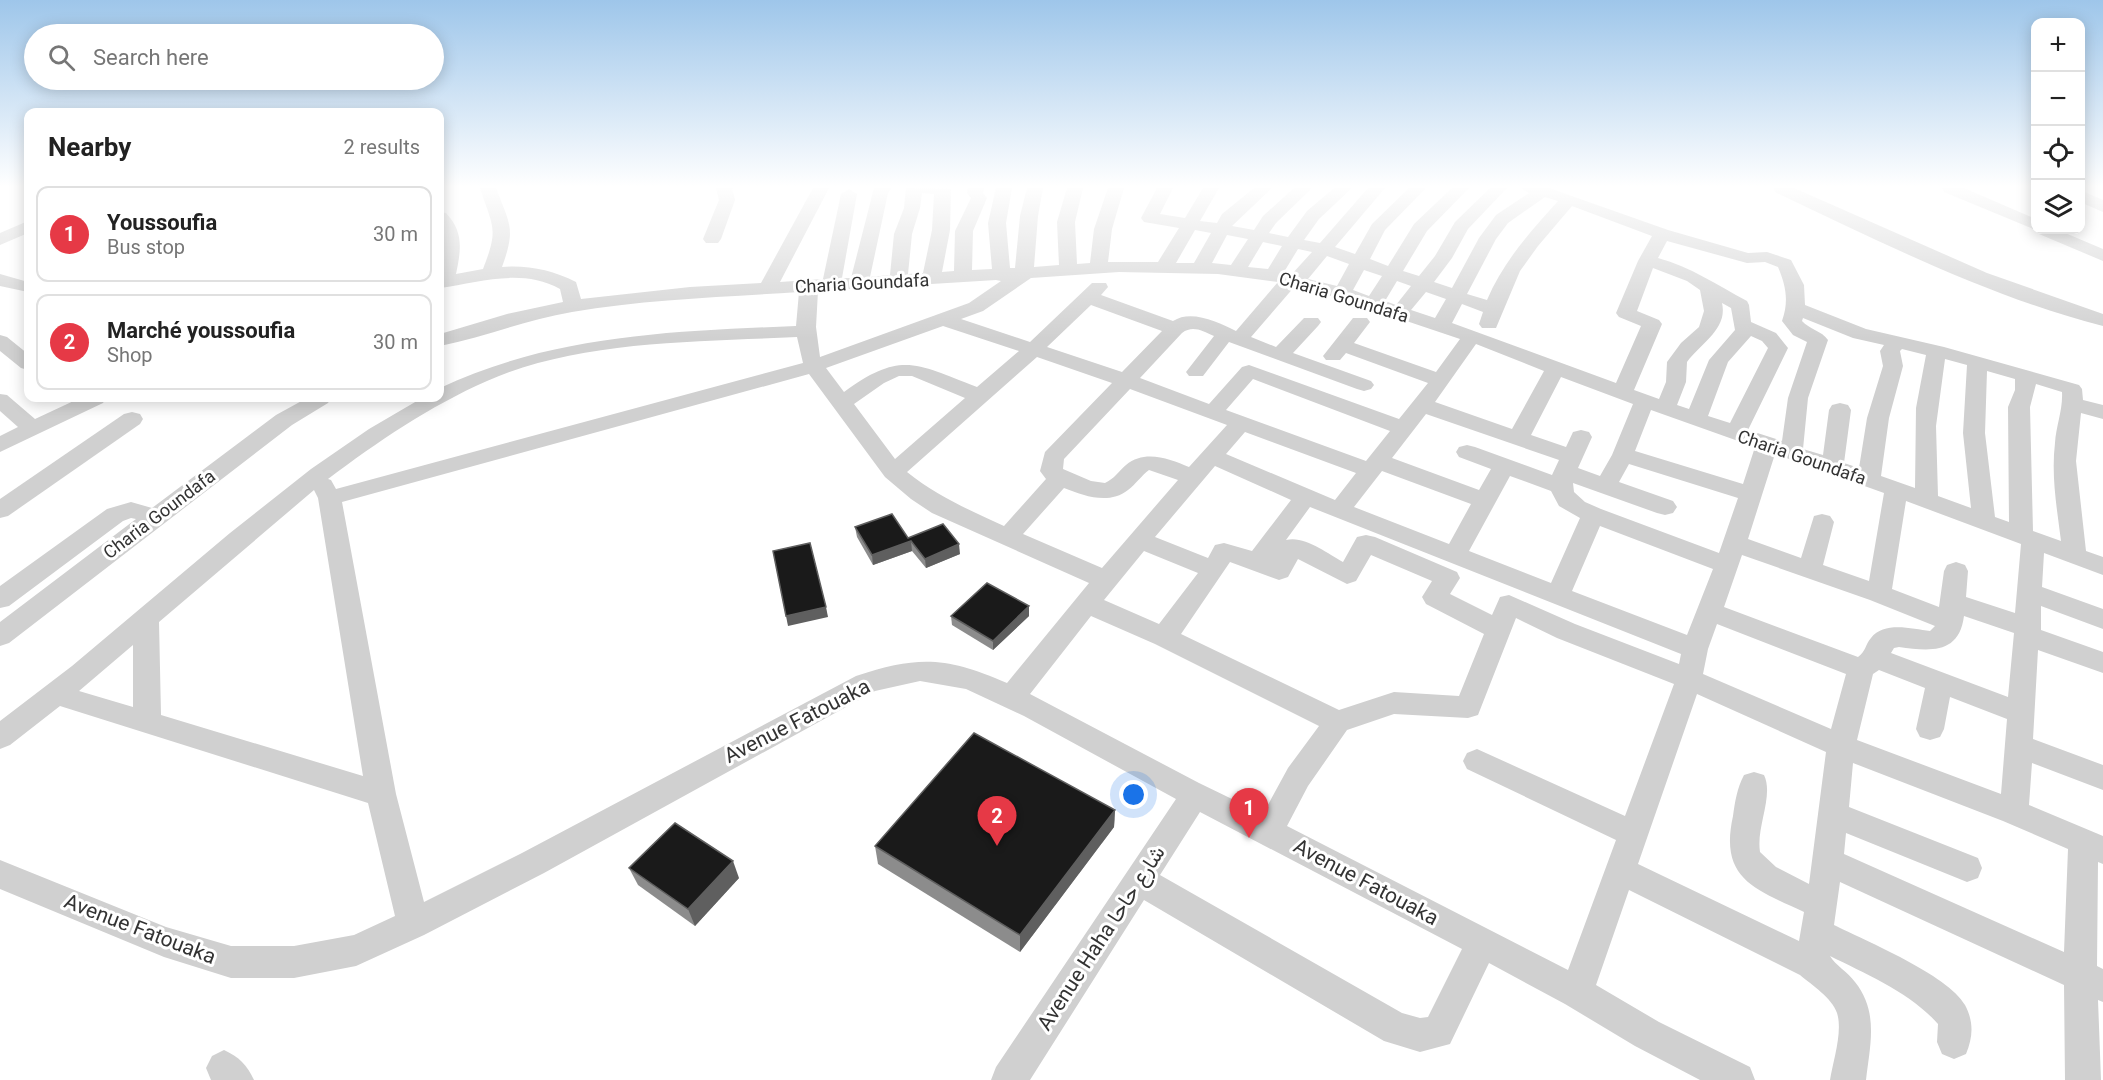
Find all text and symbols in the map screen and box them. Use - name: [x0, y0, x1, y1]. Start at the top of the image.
- map controls: [2031, 18, 2085, 234]
- button: +: [2031, 18, 2085, 72]
- search box: [24, 24, 444, 90]
- icon: search: [45, 41, 78, 74]
- text: Search here: [93, 45, 209, 70]
- button: −: [2031, 72, 2085, 126]
- button: locate: [2031, 126, 2085, 180]
- text: Nearby: [48, 132, 131, 162]
- text: 2 results: [344, 135, 420, 159]
- button: layers: [2031, 180, 2085, 234]
- text: Youssoufia: [107, 210, 217, 235]
- text: 1: [64, 222, 75, 246]
- text: 30 m: [373, 222, 418, 246]
- text: Bus stop: [107, 235, 185, 259]
- street label: Charia Goundafa: [1277, 267, 1411, 327]
- street label: Charia Goundafa: [794, 269, 930, 297]
- text: Marché youssoufia: [107, 318, 295, 343]
- text: 2: [64, 330, 75, 354]
- text: 30 m: [373, 330, 418, 354]
- text: Shop: [107, 343, 153, 367]
- street label: Charia Goundafa: [1735, 425, 1869, 489]
- street label: Charia Goundafa: [99, 465, 219, 563]
- street label: Avenue Fatouaka: [720, 674, 874, 768]
- your location: [1119, 780, 1148, 809]
- pin: 1: [1230, 788, 1268, 838]
- pin: 2: [978, 796, 1016, 846]
- street label: Avenue Fatouaka: [1290, 834, 1442, 930]
- street label: Avenue Haha شارع حاحا: [1032, 841, 1171, 1036]
- street label: Avenue Fatouaka: [61, 889, 219, 969]

